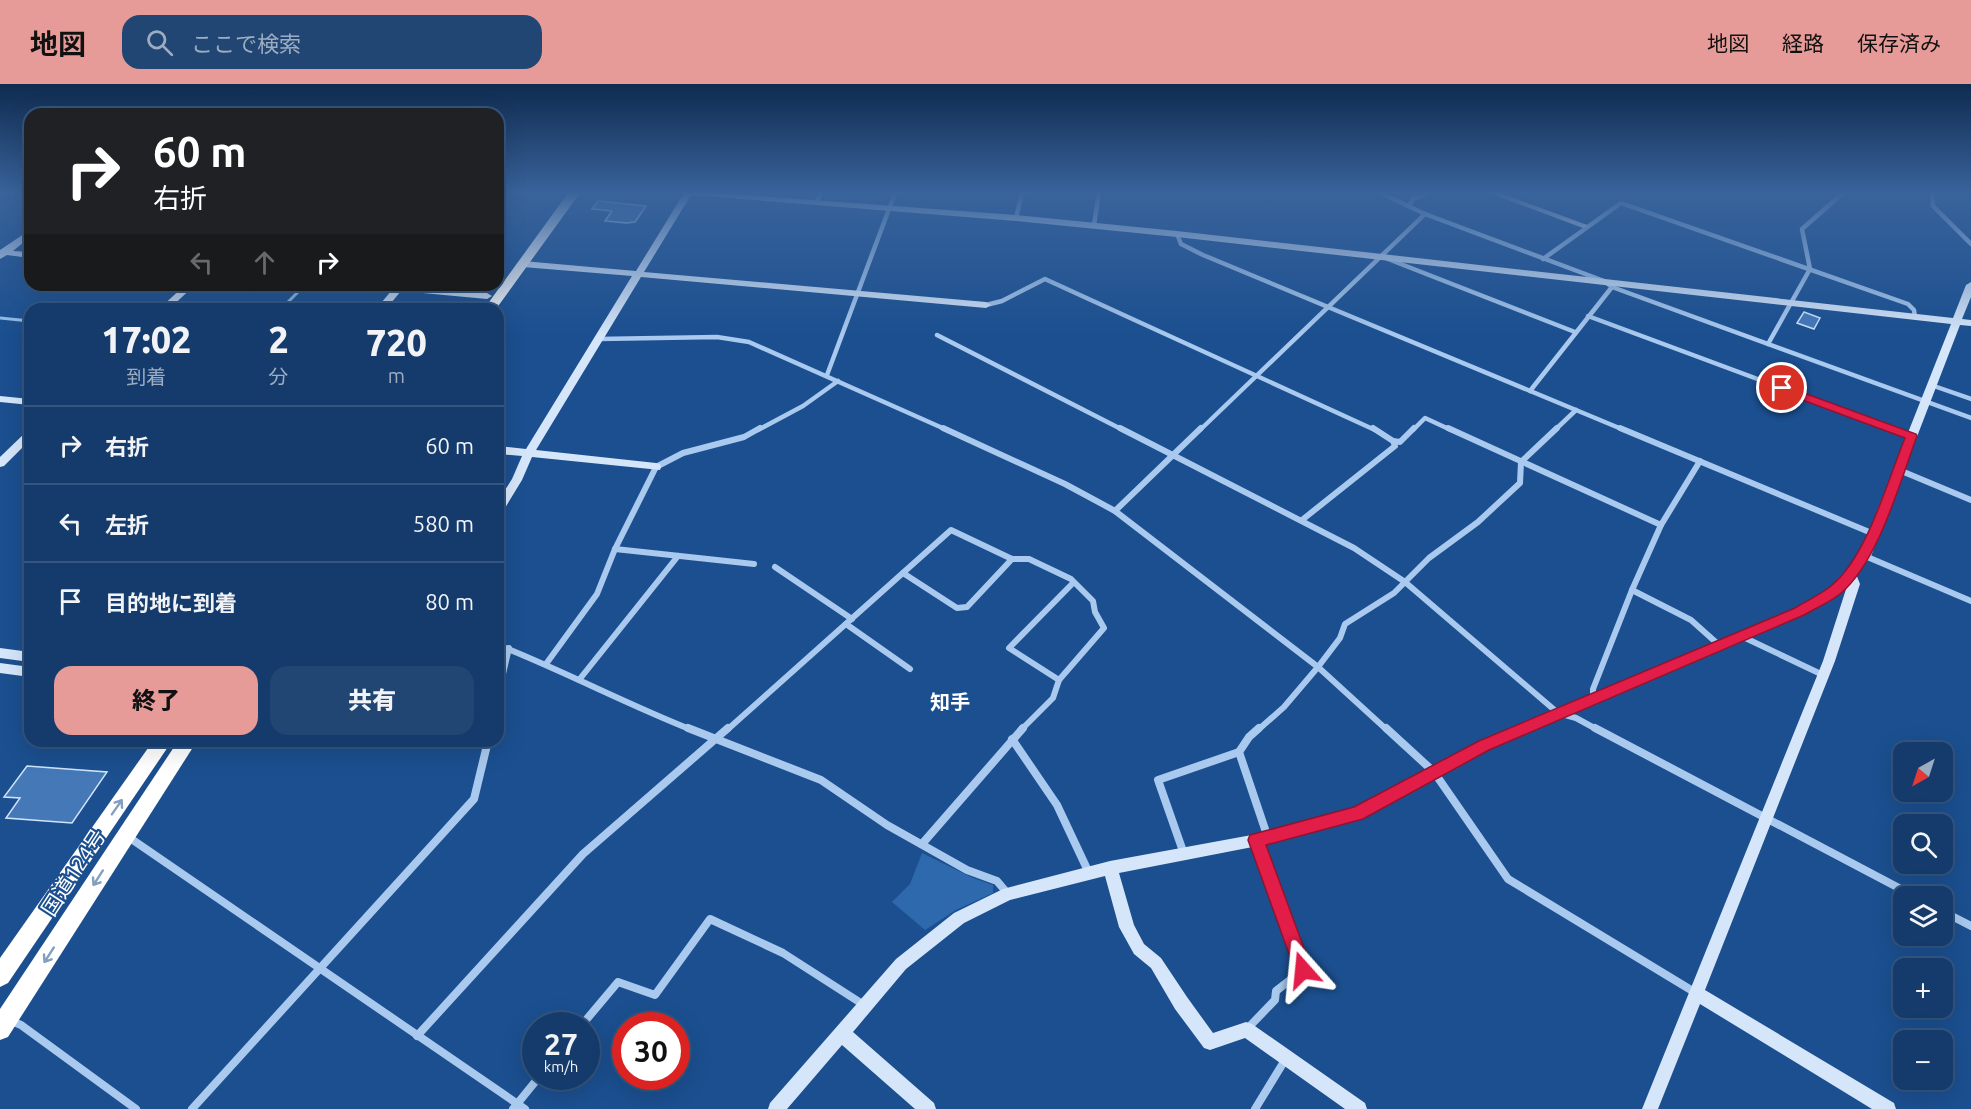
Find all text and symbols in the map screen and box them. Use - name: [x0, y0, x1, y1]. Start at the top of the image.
- search box: [122, 15, 542, 69]
- icon: search: [143, 26, 176, 59]
- text: 地図: [30, 28, 86, 59]
- text: ここで検索: [191, 31, 301, 56]
- text: 地図: [1707, 31, 1749, 55]
- text: 経路: [1782, 31, 1824, 55]
- text: 保存済み: [1857, 31, 1941, 55]
- text: 60 m: [153, 128, 247, 175]
- icon: right: [54, 132, 132, 210]
- text: 右折: [153, 183, 207, 213]
- icon: left: [185, 246, 218, 279]
- icon: ahead: [248, 246, 281, 279]
- icon: right: [311, 246, 344, 279]
- text: 17:02: [101, 319, 191, 360]
- text: 2: [268, 319, 289, 360]
- text: 720: [366, 322, 427, 363]
- pin: [1756, 362, 1807, 413]
- text: m: [388, 364, 405, 387]
- text: 到着: [126, 365, 166, 388]
- text: 分: [269, 365, 289, 388]
- icon: arrive: [1765, 371, 1798, 404]
- icon: right: [54, 429, 87, 462]
- text: 60 m: [425, 433, 474, 458]
- text: 右折: [105, 434, 149, 459]
- icon: left: [54, 507, 87, 540]
- text: 580 m: [413, 511, 474, 536]
- text: 左折: [105, 512, 149, 537]
- icon: arrive: [54, 585, 87, 618]
- text: 80 m: [425, 589, 474, 614]
- text: 目的地に到着: [105, 590, 237, 615]
- button: 終了: [54, 666, 258, 735]
- button: 共有: [270, 666, 474, 735]
- district label: 知手: [930, 690, 970, 713]
- north arrow: [1893, 742, 1953, 802]
- map controls: [1893, 742, 1953, 1090]
- one-way arrow: [111, 800, 123, 816]
- button: search: [1893, 814, 1953, 874]
- street label: 国道124号: [36, 824, 110, 920]
- one-way arrow: [92, 869, 105, 886]
- button: layers: [1893, 886, 1953, 946]
- position arrow: [1271, 938, 1335, 1002]
- one-way arrow: [42, 946, 54, 963]
- button: +: [1893, 958, 1953, 1018]
- speed limit sign: 30: [612, 1012, 690, 1090]
- text: 27: [544, 1027, 578, 1061]
- button: −: [1893, 1030, 1953, 1090]
- text: km/h: [544, 1058, 578, 1075]

